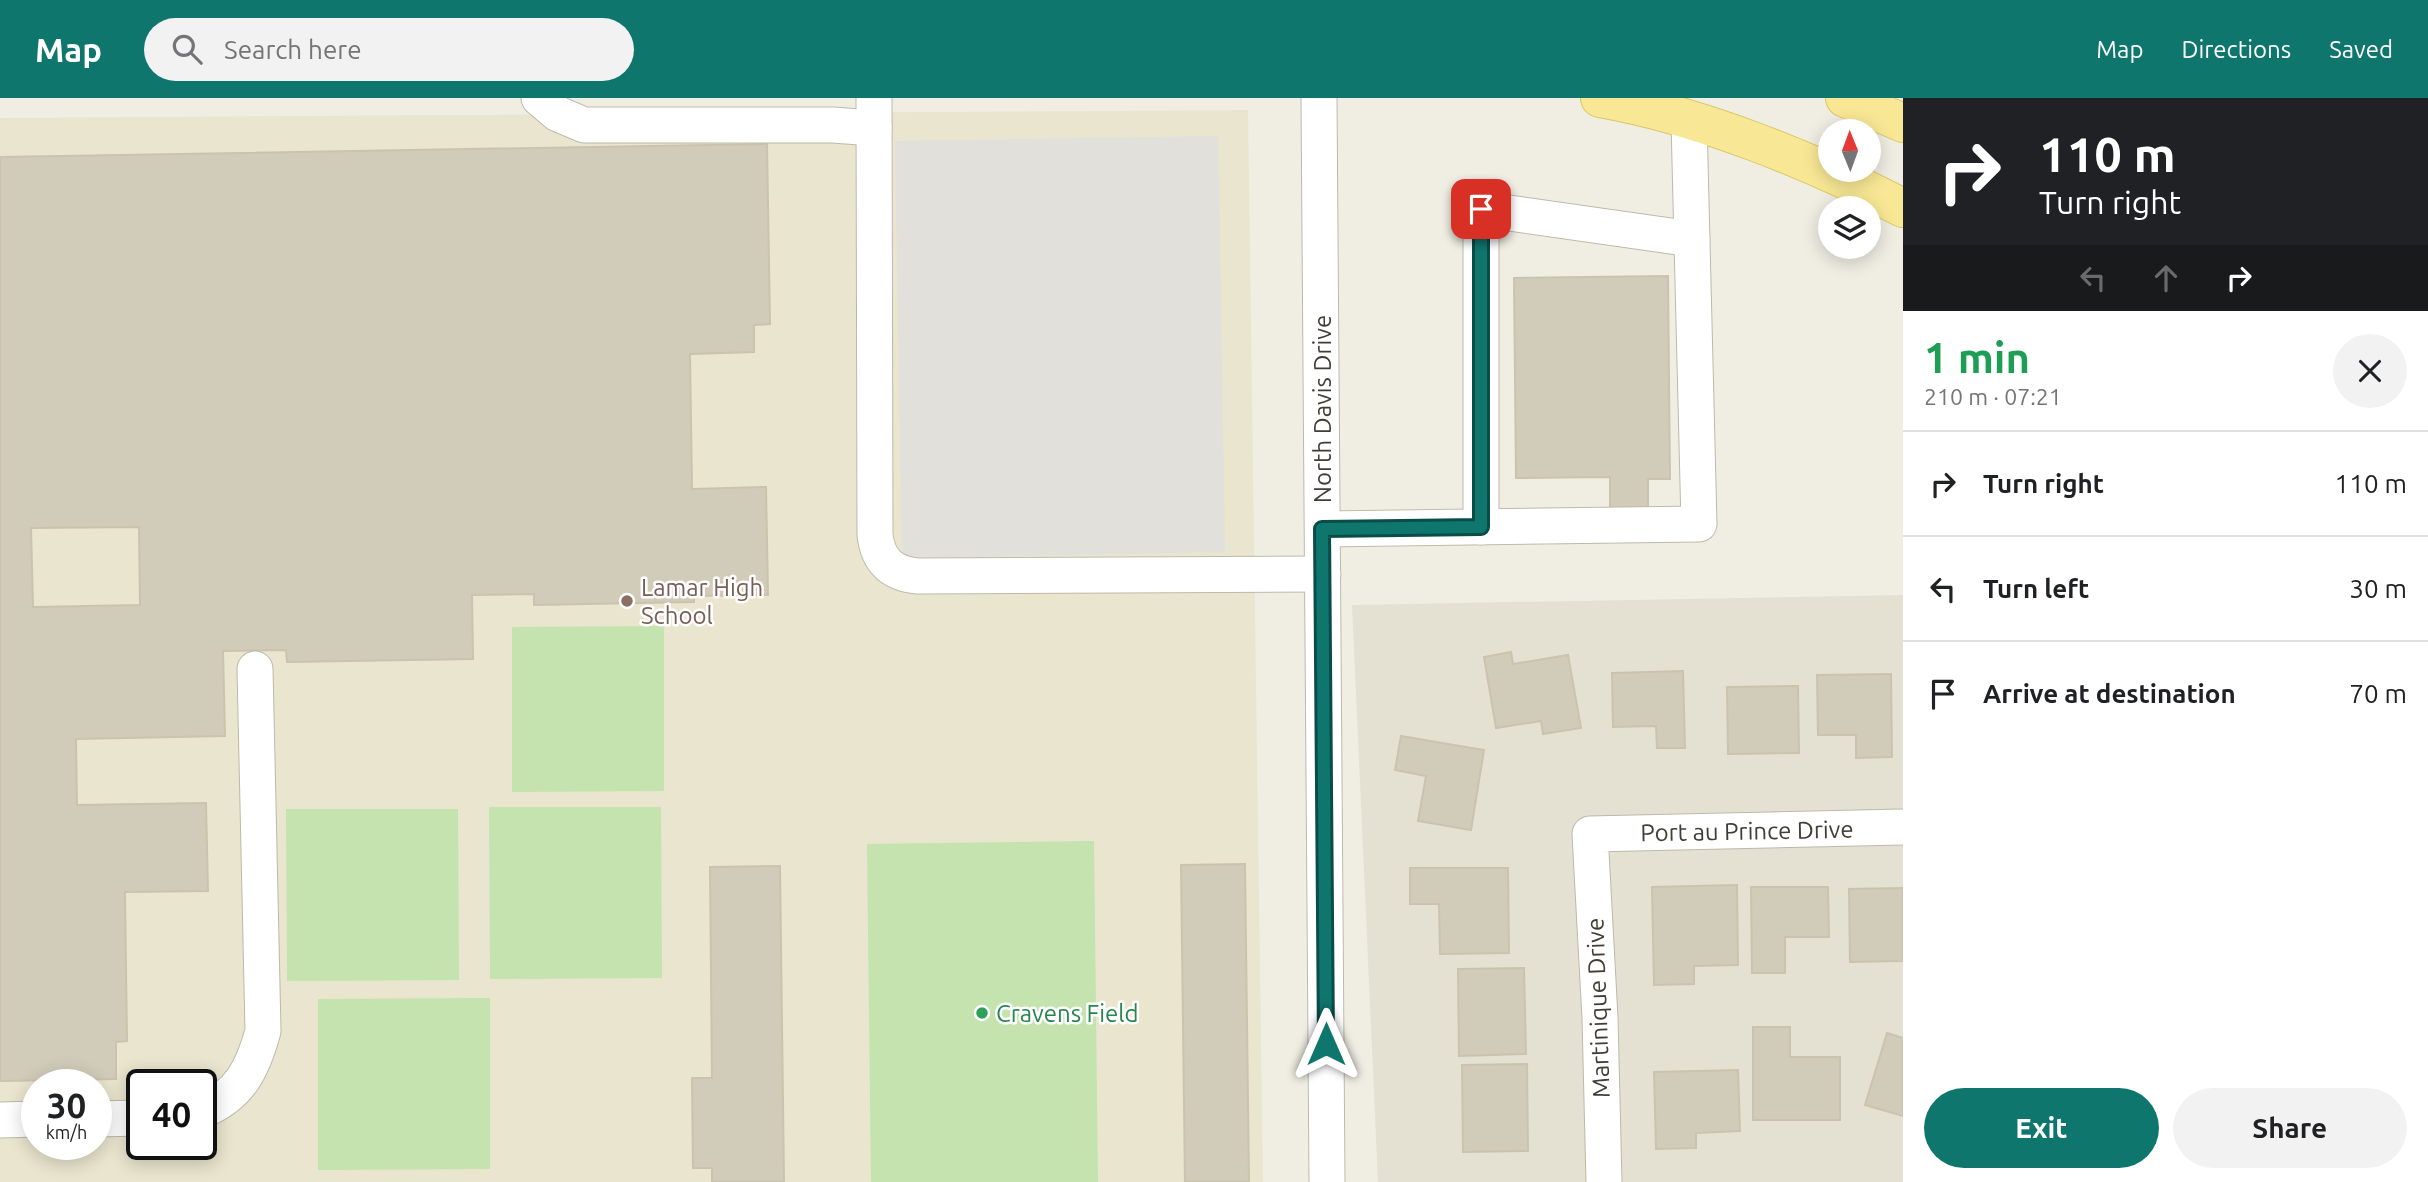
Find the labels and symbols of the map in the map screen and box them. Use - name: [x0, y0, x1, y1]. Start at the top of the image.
- north arrow: [1818, 119, 1881, 182]
- pin: [1451, 179, 1511, 239]
- street label: North Davis Drive: [1309, 315, 1336, 503]
- place label: Lamar High School: [641, 574, 763, 629]
- marker: Lamar High School: [619, 593, 635, 609]
- street label: Port au Prince Drive: [1640, 816, 1854, 846]
- street label: Martinique Drive: [1581, 917, 1615, 1099]
- place label: Cravens Field: [996, 1000, 1139, 1027]
- marker: Cravens Field: [974, 1005, 990, 1021]
- position arrow: [1289, 1007, 1363, 1081]
- speed limit sign: 40: [126, 1069, 217, 1160]

